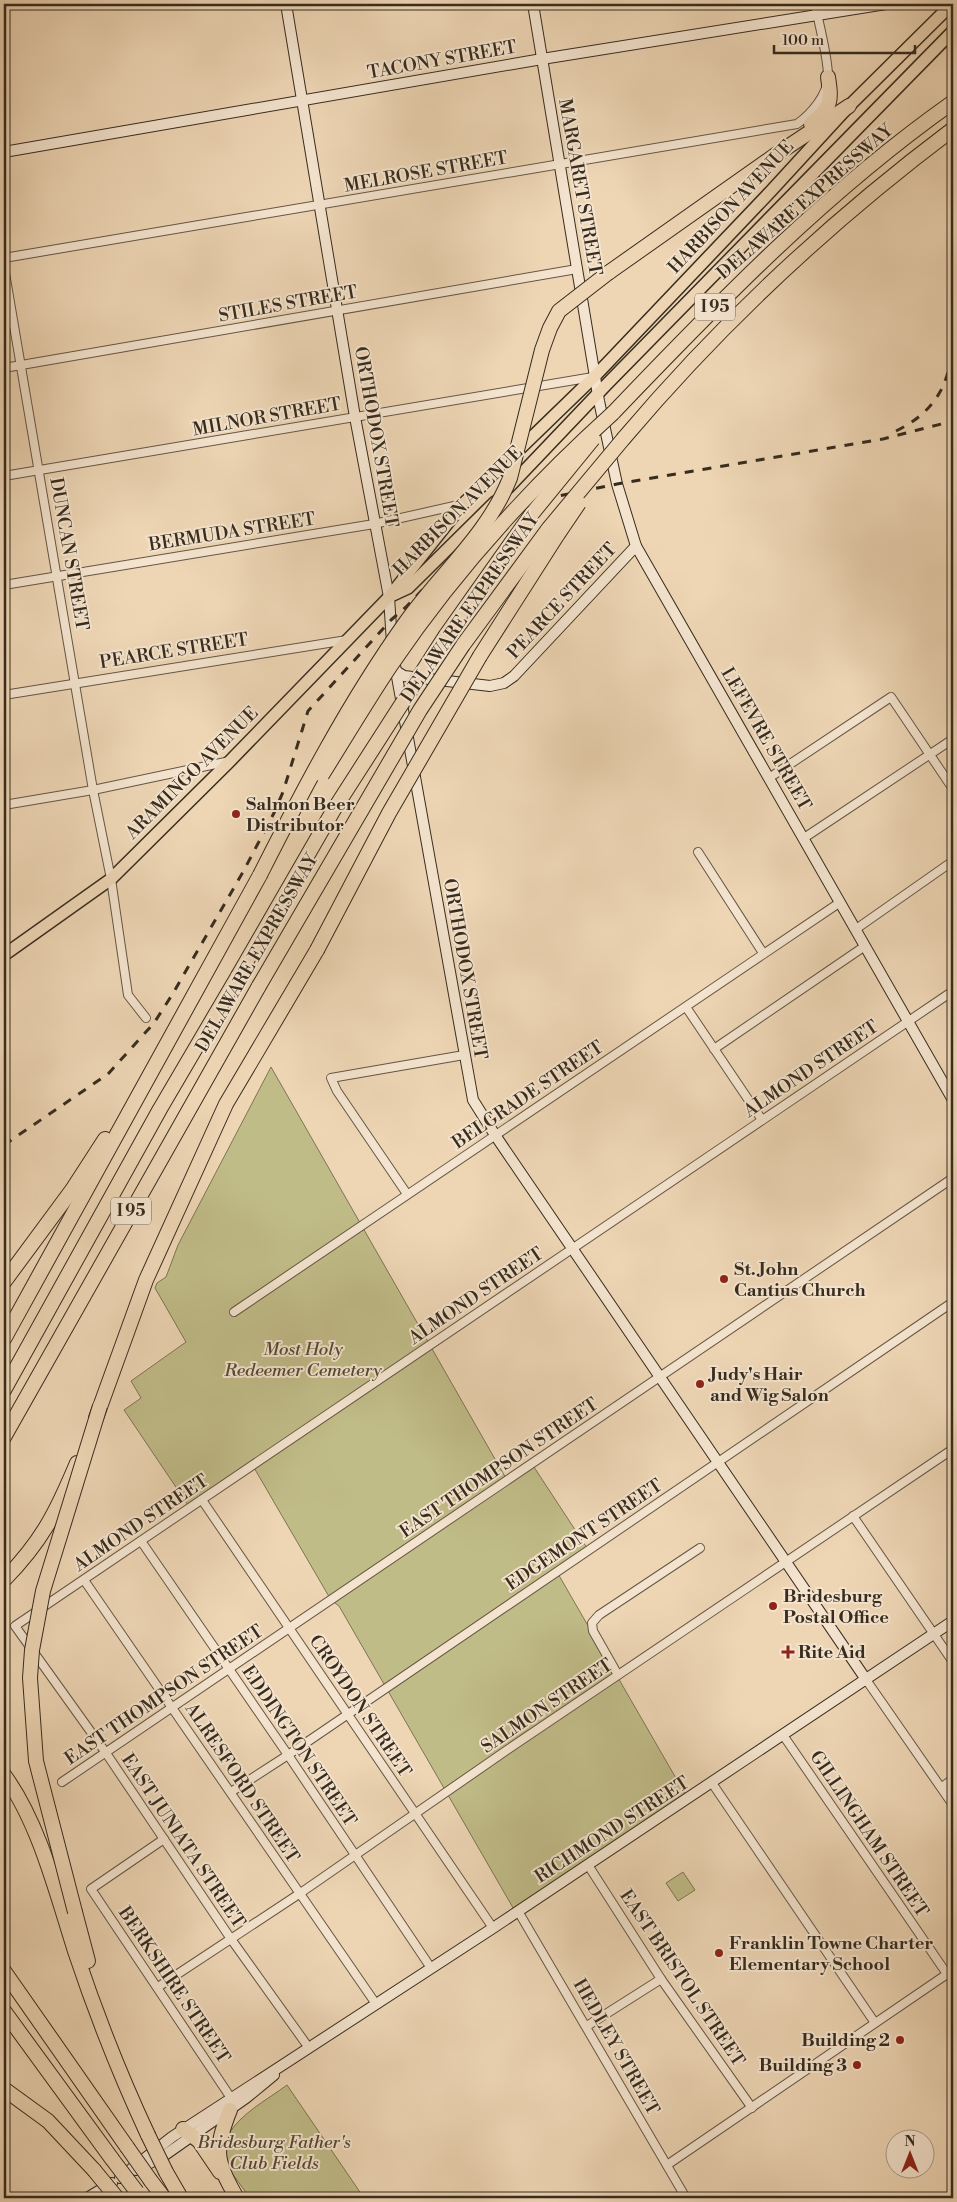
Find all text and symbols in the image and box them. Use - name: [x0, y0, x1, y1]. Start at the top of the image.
- scale bar: [774, 22, 916, 54]
- text: 100 m: [782, 31, 824, 50]
- street label: TACONY STREET: [366, 35, 519, 84]
- street label: MARGARET STREET: [553, 97, 607, 277]
- street label: DELAWARE EXPRESSWAY: [712, 118, 899, 285]
- street label: HARBISON AVENUE: [663, 135, 799, 279]
- street label: MELROSE STREET: [342, 146, 510, 198]
- street label: STILES STREET: [217, 280, 360, 328]
- road number: I 95: [695, 294, 735, 320]
- street label: ORTHODOX STREET: [349, 345, 403, 530]
- street label: MILNOR STREET: [191, 393, 343, 441]
- street label: HARBISON AVENUE: [388, 441, 528, 581]
- street label: DUNCAN STREET: [44, 476, 94, 633]
- street label: BERMUDA STREET: [146, 507, 317, 557]
- street label: DELAWARE EXPRESSWAY: [396, 508, 545, 707]
- street label: PEARCE STREET: [502, 538, 622, 664]
- street label: PEARCE STREET: [98, 628, 250, 674]
- street label: LEFEVRE STREET: [716, 663, 817, 815]
- street label: ARAMINGO AVENUE: [120, 702, 263, 845]
- place label: Salmon Beer Distributor: [246, 793, 355, 837]
- marker: Salmon Beer Distributor: [230, 808, 242, 820]
- street label: DELAWARE EXPRESSWAY: [191, 848, 324, 1057]
- street label: ORTHODOX STREET: [438, 877, 492, 1062]
- street label: ALMOND STREET: [738, 1015, 883, 1123]
- street label: BELGRADE STREET: [447, 1036, 608, 1155]
- road number: I 95: [111, 1198, 151, 1224]
- street label: ALMOND STREET: [403, 1242, 548, 1350]
- place label: St. John Cantius Church: [734, 1258, 866, 1302]
- marker: St. John Cantius Church: [718, 1273, 730, 1285]
- park label: Most Holy Redeemer Cemetery: [223, 1338, 382, 1382]
- place label: Judy's Hair and Wig Salon: [707, 1363, 829, 1407]
- marker: Judy's Hair and Wig Salon: [694, 1378, 706, 1390]
- street label: EAST THOMPSON STREET: [395, 1393, 603, 1543]
- street label: ALMOND STREET: [68, 1469, 213, 1577]
- street label: EDGEMONT STREET: [501, 1474, 667, 1596]
- place label: Bridesburg Postal Office: [783, 1585, 889, 1629]
- marker: Bridesburg Postal Office: [767, 1600, 779, 1612]
- street label: EAST THOMPSON STREET: [60, 1620, 268, 1770]
- street label: CROYDON STREET: [304, 1630, 416, 1782]
- place label: Rite Aid: [798, 1641, 866, 1664]
- marker: Rite Aid: [782, 1646, 794, 1658]
- street label: SALMON STREET: [477, 1653, 617, 1759]
- street label: EDDINGTON STREET: [237, 1661, 362, 1831]
- street label: ALRESFORD STREET: [179, 1698, 304, 1868]
- street label: GILLINGHAM STREET: [805, 1746, 934, 1922]
- street label: EAST JUNIATA STREET: [116, 1749, 250, 1933]
- street label: RICHMOND STREET: [530, 1771, 694, 1889]
- street label: EAST BRISTOL STREET: [614, 1885, 750, 2071]
- street label: BERKSHIRE STREET: [112, 1901, 235, 2068]
- place label: Franklin Towne Charter Elementary School: [729, 1932, 933, 1976]
- marker: Franklin Towne Charter Elementary School: [713, 1947, 725, 1959]
- street label: HEDLEY STREET: [568, 1975, 664, 2119]
- place label: Building 2: [801, 2029, 890, 2052]
- marker: Building 2: [894, 2034, 906, 2046]
- place label: Building 3: [759, 2054, 847, 2077]
- marker: Building 3: [851, 2059, 863, 2071]
- north arrow: [884, 2130, 934, 2180]
- park label: Bridesburg Father's Club Fields: [196, 2131, 351, 2175]
- text: N: [904, 2133, 916, 2151]

